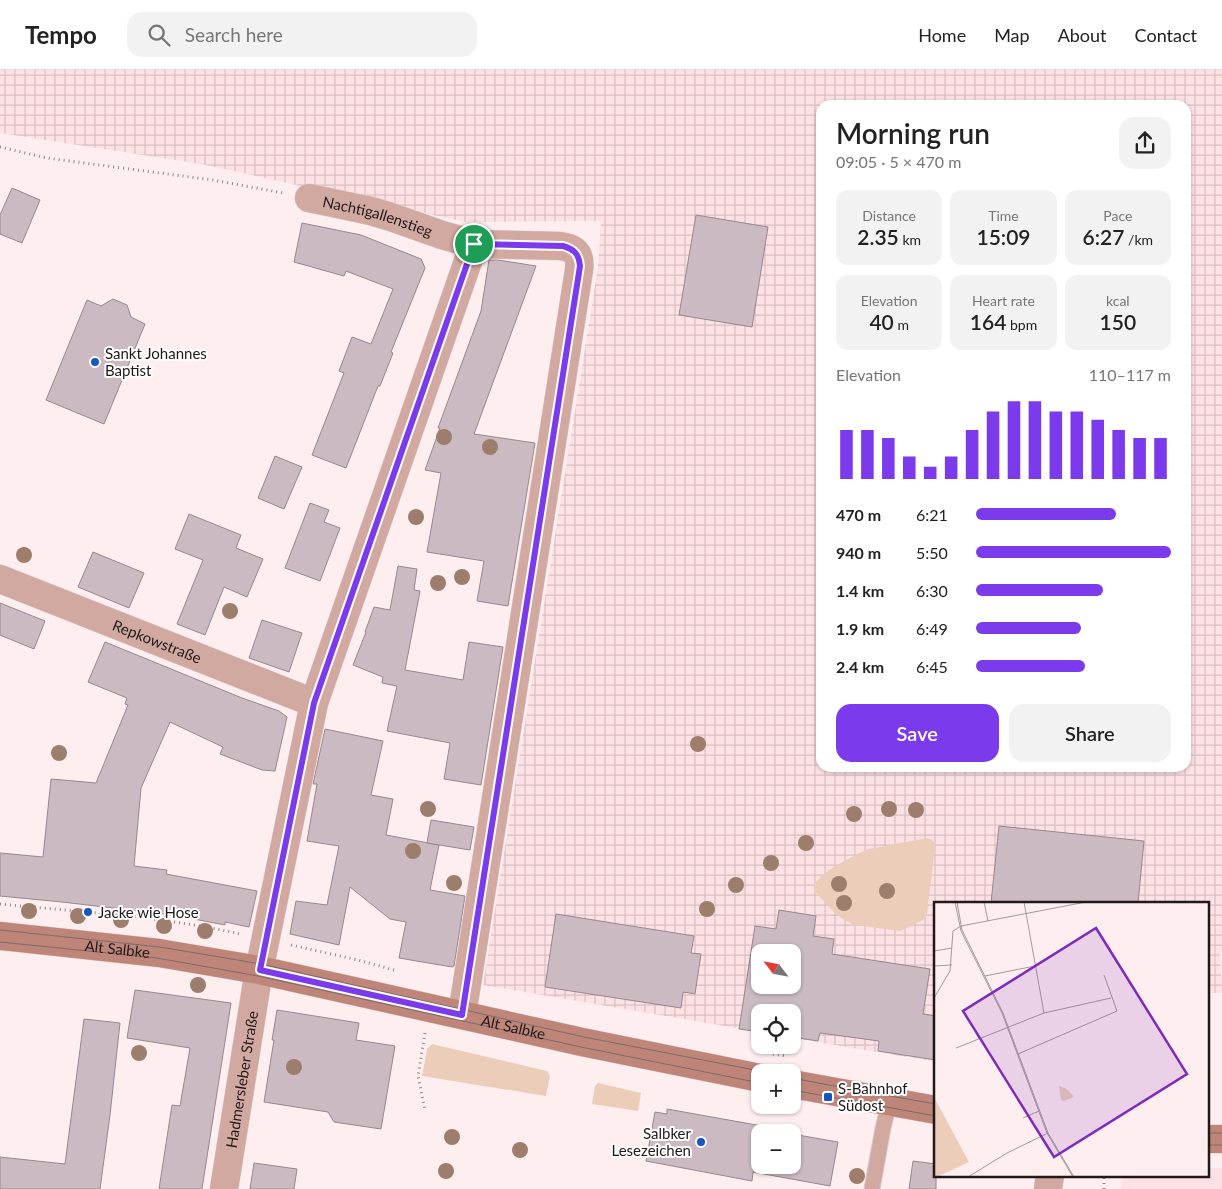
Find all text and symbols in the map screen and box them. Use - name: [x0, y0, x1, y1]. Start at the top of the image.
- search box: [127, 12, 477, 57]
- text: Tempo: [25, 20, 97, 49]
- icon: search: [145, 21, 173, 49]
- text: Search here: [185, 23, 283, 46]
- text: Home: [918, 24, 966, 46]
- text: Map: [994, 24, 1030, 46]
- text: About: [1058, 24, 1107, 46]
- text: Contact: [1135, 24, 1197, 46]
- text: Morning run: [836, 116, 990, 150]
- button: share: [1119, 117, 1171, 169]
- text: 09:05 · 5 × 470 m: [836, 152, 961, 171]
- street label: Nachtigallenstieg: [321, 192, 435, 240]
- text: Distance: [862, 207, 916, 224]
- text: Time: [988, 207, 1019, 224]
- text: Pace: [1103, 207, 1132, 224]
- pin: [453, 223, 495, 265]
- text: 2.35: [857, 224, 899, 249]
- text: 15:09: [976, 224, 1031, 249]
- text: 6:27: [1083, 224, 1124, 249]
- icon: arrive: [460, 230, 488, 258]
- text: km: [899, 231, 921, 248]
- text: /km: [1124, 231, 1153, 248]
- text: Elevation: [861, 292, 918, 309]
- text: Heart rate: [972, 292, 1035, 309]
- text: kcal: [1106, 292, 1130, 309]
- text: 40: [869, 309, 894, 334]
- text: 164: [970, 309, 1006, 334]
- text: 150: [1100, 309, 1136, 334]
- text: m: [894, 316, 909, 333]
- text: bpm: [1006, 316, 1037, 333]
- place label: Sankt Johannes Baptist: [105, 344, 207, 379]
- marker: Sankt Johannes Baptist: [89, 356, 101, 368]
- text: Elevation: [836, 365, 901, 384]
- text: 110–117 m: [1089, 365, 1171, 384]
- text: 470 m: [836, 505, 881, 524]
- text: 6:21: [916, 505, 948, 524]
- text: 940 m: [836, 543, 881, 562]
- text: 5:50: [916, 543, 948, 562]
- text: 1.4 km: [836, 581, 884, 600]
- text: 6:30: [916, 581, 948, 600]
- street label: Repkowstraße: [110, 615, 204, 667]
- text: 1.9 km: [836, 619, 884, 638]
- text: 6:49: [916, 619, 948, 638]
- text: 2.4 km: [836, 657, 884, 676]
- text: 6:45: [916, 657, 948, 676]
- button: Save: [836, 704, 999, 762]
- button: Share: [1009, 704, 1171, 762]
- inset map: [934, 902, 1210, 1176]
- place label: Jacke wie Hose: [98, 903, 199, 921]
- marker: Jacke wie Hose: [82, 906, 94, 918]
- street label: Alt Salbke: [84, 936, 151, 961]
- north arrow: [751, 944, 801, 994]
- map controls: [751, 944, 801, 1174]
- button: locate: [751, 1004, 801, 1054]
- street label: Hadmersleber Straße: [222, 1009, 261, 1149]
- street label: Alt Salbke: [479, 1011, 547, 1043]
- button: +: [751, 1064, 801, 1114]
- place label: S-Bahnhof Südost: [838, 1079, 908, 1114]
- marker: S-Bahnhof Südost: [822, 1091, 834, 1103]
- place label: Salbker Lesezeichen: [612, 1124, 692, 1159]
- button: −: [751, 1124, 801, 1174]
- marker: Salbker Lesezeichen: [695, 1136, 707, 1148]

